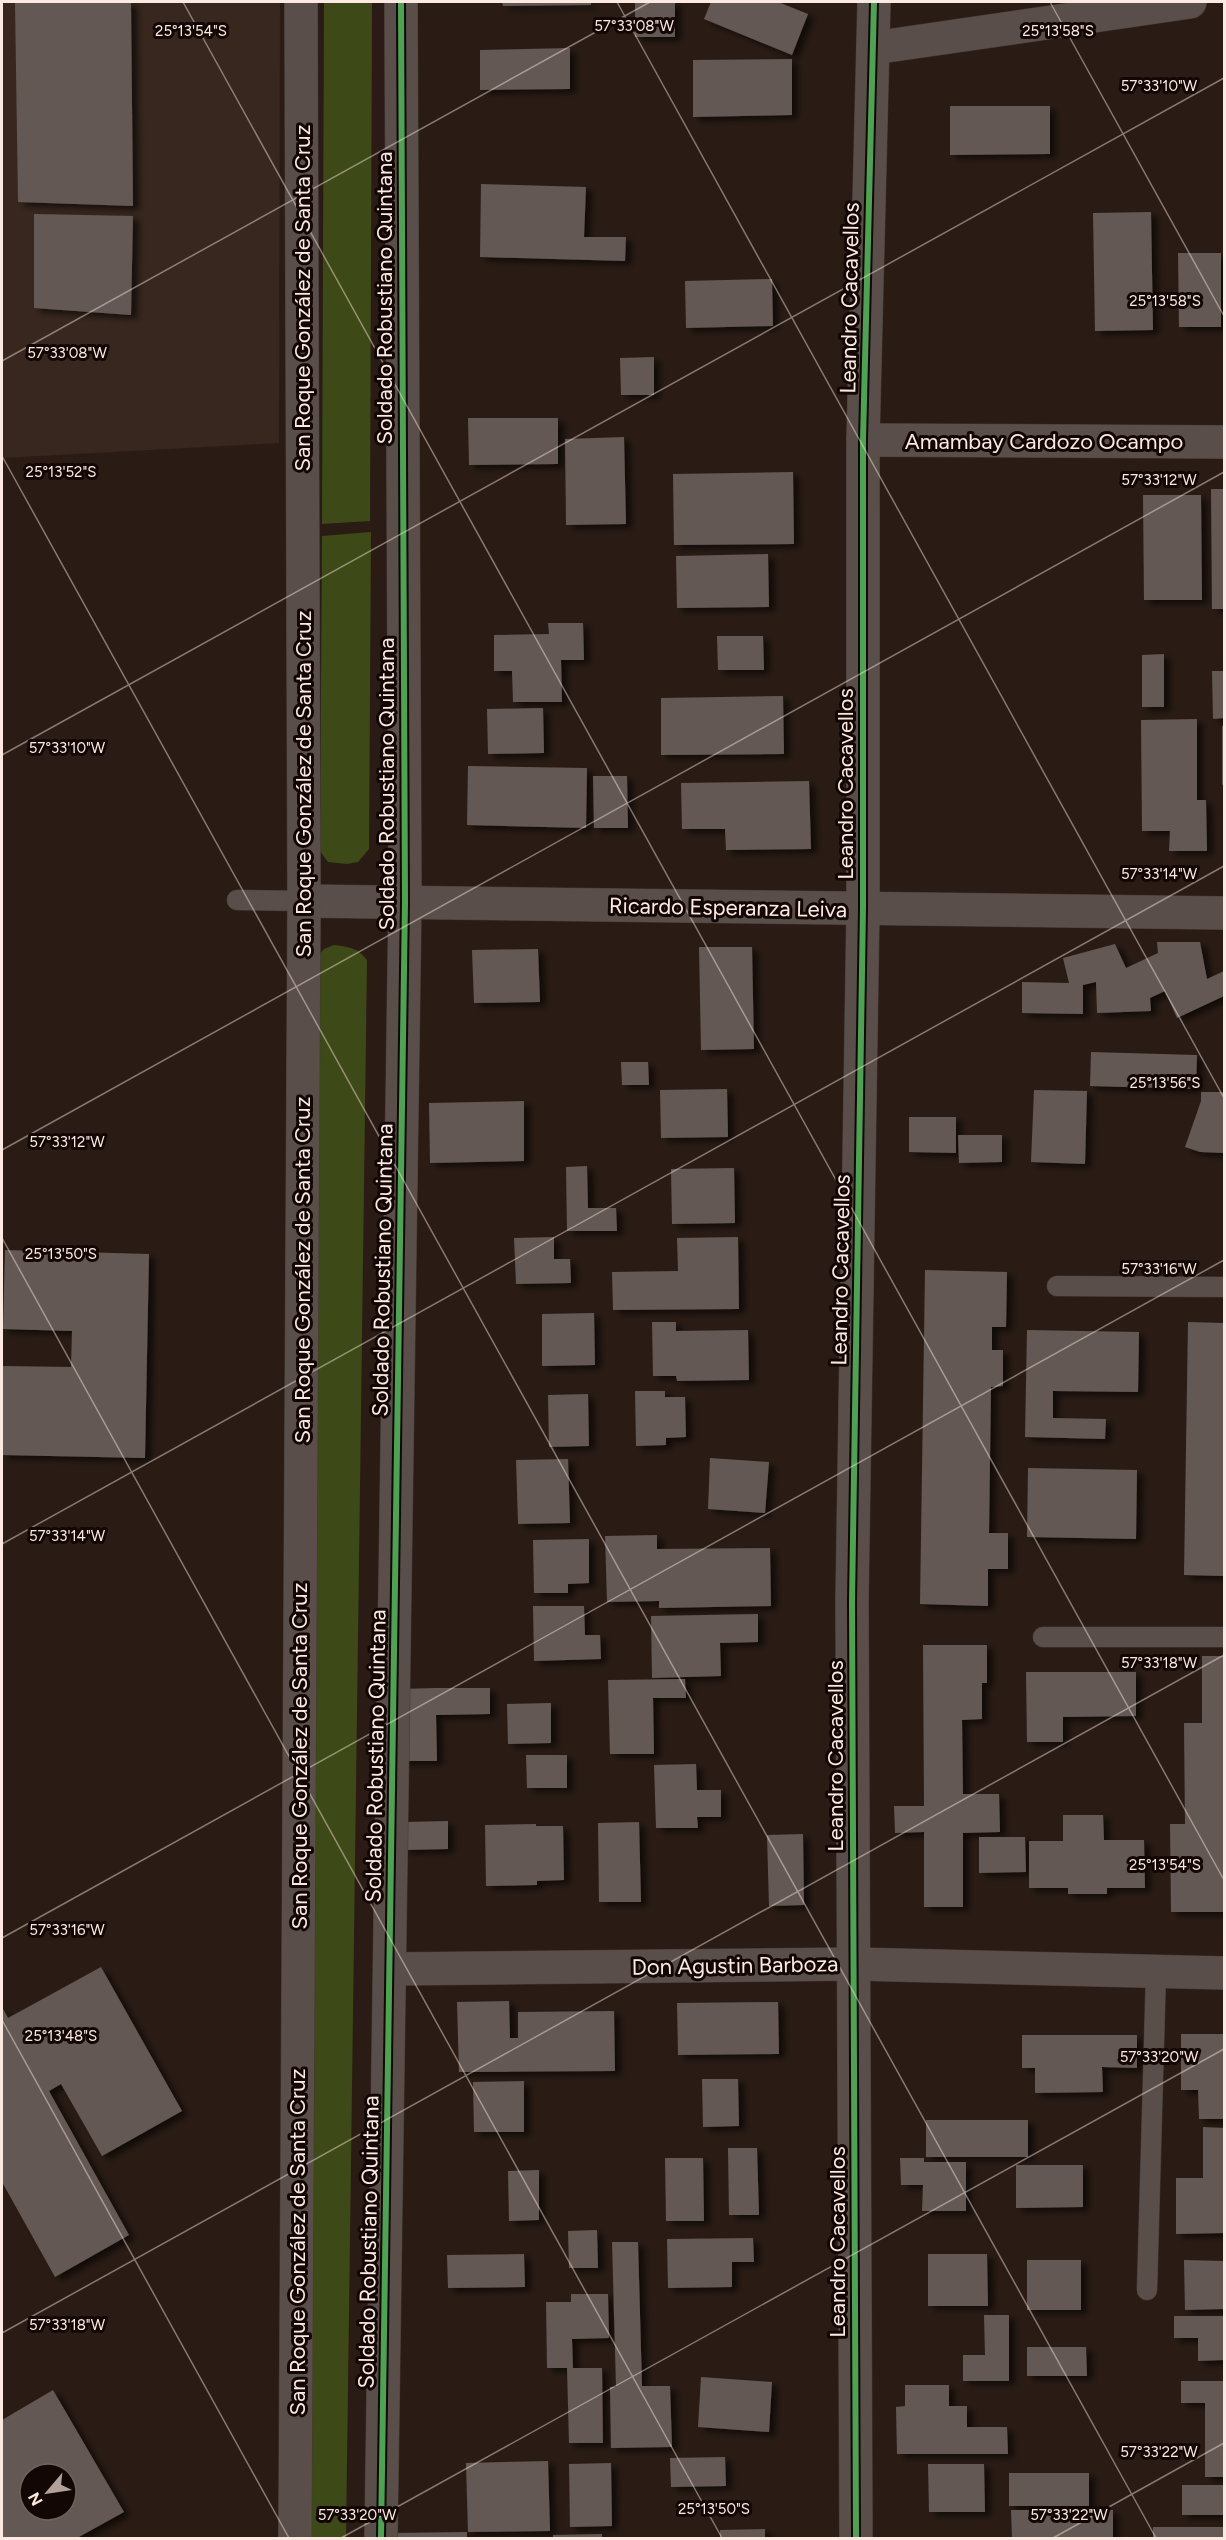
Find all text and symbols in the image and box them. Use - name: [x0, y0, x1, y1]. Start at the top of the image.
- text: 57°33'08"W: [594, 17, 674, 35]
- text: 25°13'54"S: [155, 22, 227, 40]
- text: 25°13'58"S: [1022, 22, 1094, 40]
- text: 57°33'10"W: [1121, 77, 1198, 95]
- street label: San Roque González de Santa Cruz: [289, 125, 316, 471]
- street label: Soldado Robustiano Quintana: [371, 151, 398, 445]
- street label: Leandro Cacavellos: [834, 202, 865, 394]
- text: 25°13'58"S: [1129, 292, 1201, 310]
- text: 57°33'08"W: [27, 344, 107, 362]
- street label: Amambay Cardozo Ocampo: [905, 428, 1183, 455]
- text: 25°13'52"S: [26, 463, 96, 481]
- text: 57°33'12"W: [1121, 471, 1197, 489]
- street label: San Roque González de Santa Cruz: [290, 611, 317, 957]
- street label: Soldado Robustiano Quintana: [373, 637, 400, 931]
- street label: Leandro Cacavellos: [832, 688, 859, 880]
- text: 57°33'10"W: [29, 739, 106, 757]
- text: 57°33'14"W: [1121, 865, 1198, 883]
- street label: Ricardo Esperanza Leiva: [609, 892, 847, 923]
- text: 25°13'56"S: [1129, 1074, 1201, 1092]
- street label: San Roque González de Santa Cruz: [289, 1097, 316, 1443]
- street label: Soldado Robustiano Quintana: [366, 1123, 399, 1417]
- text: 57°33'12"W: [29, 1133, 105, 1151]
- street label: Leandro Cacavellos: [825, 1174, 856, 1366]
- text: 25°13'50"S: [25, 1245, 97, 1263]
- text: 57°33'16"W: [1121, 1260, 1197, 1278]
- text: 57°33'14"W: [29, 1527, 106, 1545]
- street label: San Roque González de Santa Cruz: [286, 1583, 313, 1929]
- street label: Soldado Robustiano Quintana: [359, 1609, 392, 1903]
- text: 57°33'18"W: [1121, 1654, 1198, 1672]
- street label: Leandro Cacavellos: [822, 1660, 849, 1852]
- text: 25°13'54"S: [1129, 1856, 1201, 1874]
- text: 57°33'16"W: [29, 1921, 105, 1939]
- street label: Don Agustin Barboza: [631, 1950, 839, 1981]
- text: 25°13'48"S: [25, 2027, 97, 2045]
- text: 57°33'20"W: [1120, 2048, 1199, 2066]
- street label: San Roque González de Santa Cruz: [284, 2069, 311, 2415]
- street label: Soldado Robustiano Quintana: [352, 2095, 385, 2389]
- street label: Leandro Cacavellos: [824, 2146, 851, 2338]
- text: 57°33'18"W: [29, 2316, 106, 2334]
- text: 57°33'22"W: [1120, 2443, 1198, 2461]
- north arrow: [18, 2462, 78, 2522]
- text: N: [24, 2489, 47, 2509]
- text: 25°13'50"S: [678, 2500, 750, 2518]
- text: 57°33'20"W: [318, 2506, 397, 2524]
- text: 57°33'22"W: [1030, 2506, 1108, 2524]

